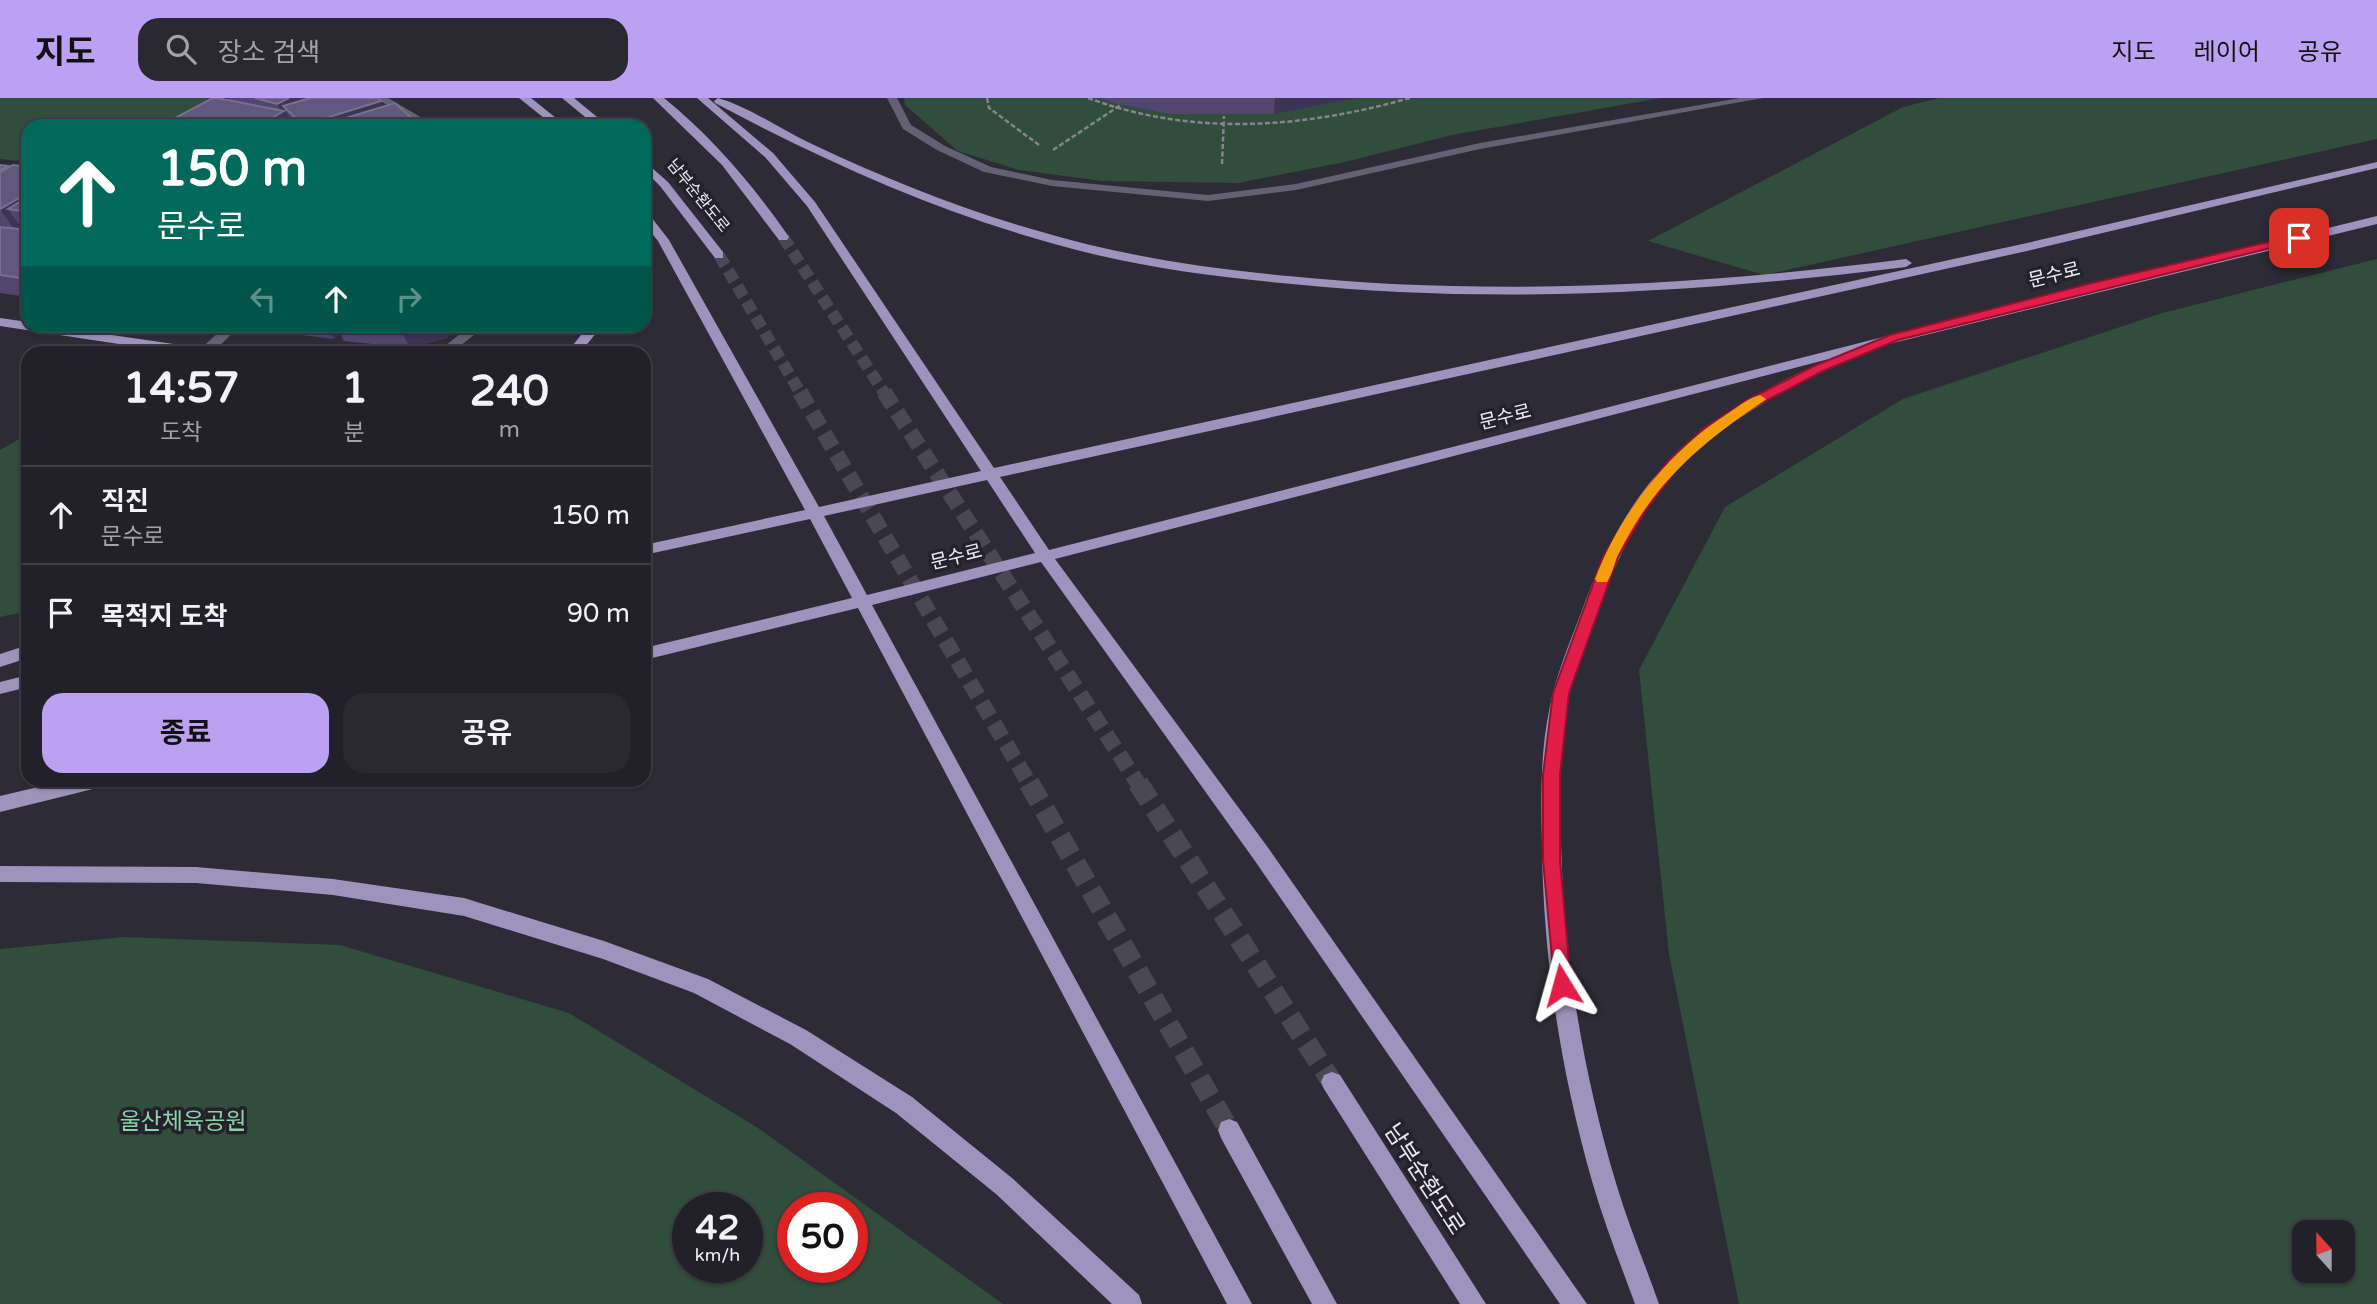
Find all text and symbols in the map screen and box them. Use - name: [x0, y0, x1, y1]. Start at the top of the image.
- search box: [138, 18, 628, 81]
- icon: search: [162, 30, 200, 68]
- text: 지도: [35, 33, 96, 72]
- text: 장소 검색: [218, 37, 320, 68]
- text: 지도: [2111, 38, 2156, 67]
- text: 레이어: [2194, 38, 2260, 67]
- text: 공유: [2298, 38, 2342, 67]
- text: 150 m: [157, 140, 307, 199]
- icon: ahead: [42, 147, 133, 238]
- street label: 남부순환도로: [663, 155, 734, 236]
- text: 문수로: [157, 208, 245, 246]
- pin: [2269, 208, 2329, 268]
- icon: arrive: [2280, 219, 2318, 257]
- street label: 문수로: [2026, 258, 2082, 292]
- icon: left: [244, 280, 282, 318]
- icon: ahead: [317, 280, 355, 318]
- icon: right: [390, 280, 428, 318]
- text: 14:57: [123, 363, 239, 414]
- text: 1: [341, 363, 368, 414]
- text: 240: [470, 366, 549, 417]
- street label: 문수로: [1477, 400, 1533, 434]
- text: m: [499, 416, 520, 444]
- text: 도착: [160, 419, 202, 447]
- text: 분: [344, 419, 365, 447]
- text: 직진: [101, 486, 149, 517]
- icon: ahead: [42, 496, 80, 534]
- text: 150 m: [550, 500, 630, 531]
- text: 문수로: [101, 523, 164, 551]
- street label: 문수로: [928, 540, 984, 574]
- icon: arrive: [42, 594, 80, 632]
- text: 90 m: [567, 598, 630, 629]
- text: 목적지 도착: [101, 601, 227, 632]
- button: 종료: [42, 693, 329, 773]
- button: 공유: [343, 693, 630, 773]
- position arrow: [1525, 948, 1599, 1022]
- park label: 울산체육공원: [120, 1108, 246, 1136]
- street label: 남부순환도로: [1378, 1119, 1470, 1240]
- speed limit sign: 50: [777, 1192, 868, 1283]
- text: 42: [696, 1207, 739, 1249]
- north arrow: [2292, 1220, 2356, 1283]
- map controls: [2292, 1220, 2355, 1283]
- text: km/h: [695, 1244, 740, 1266]

